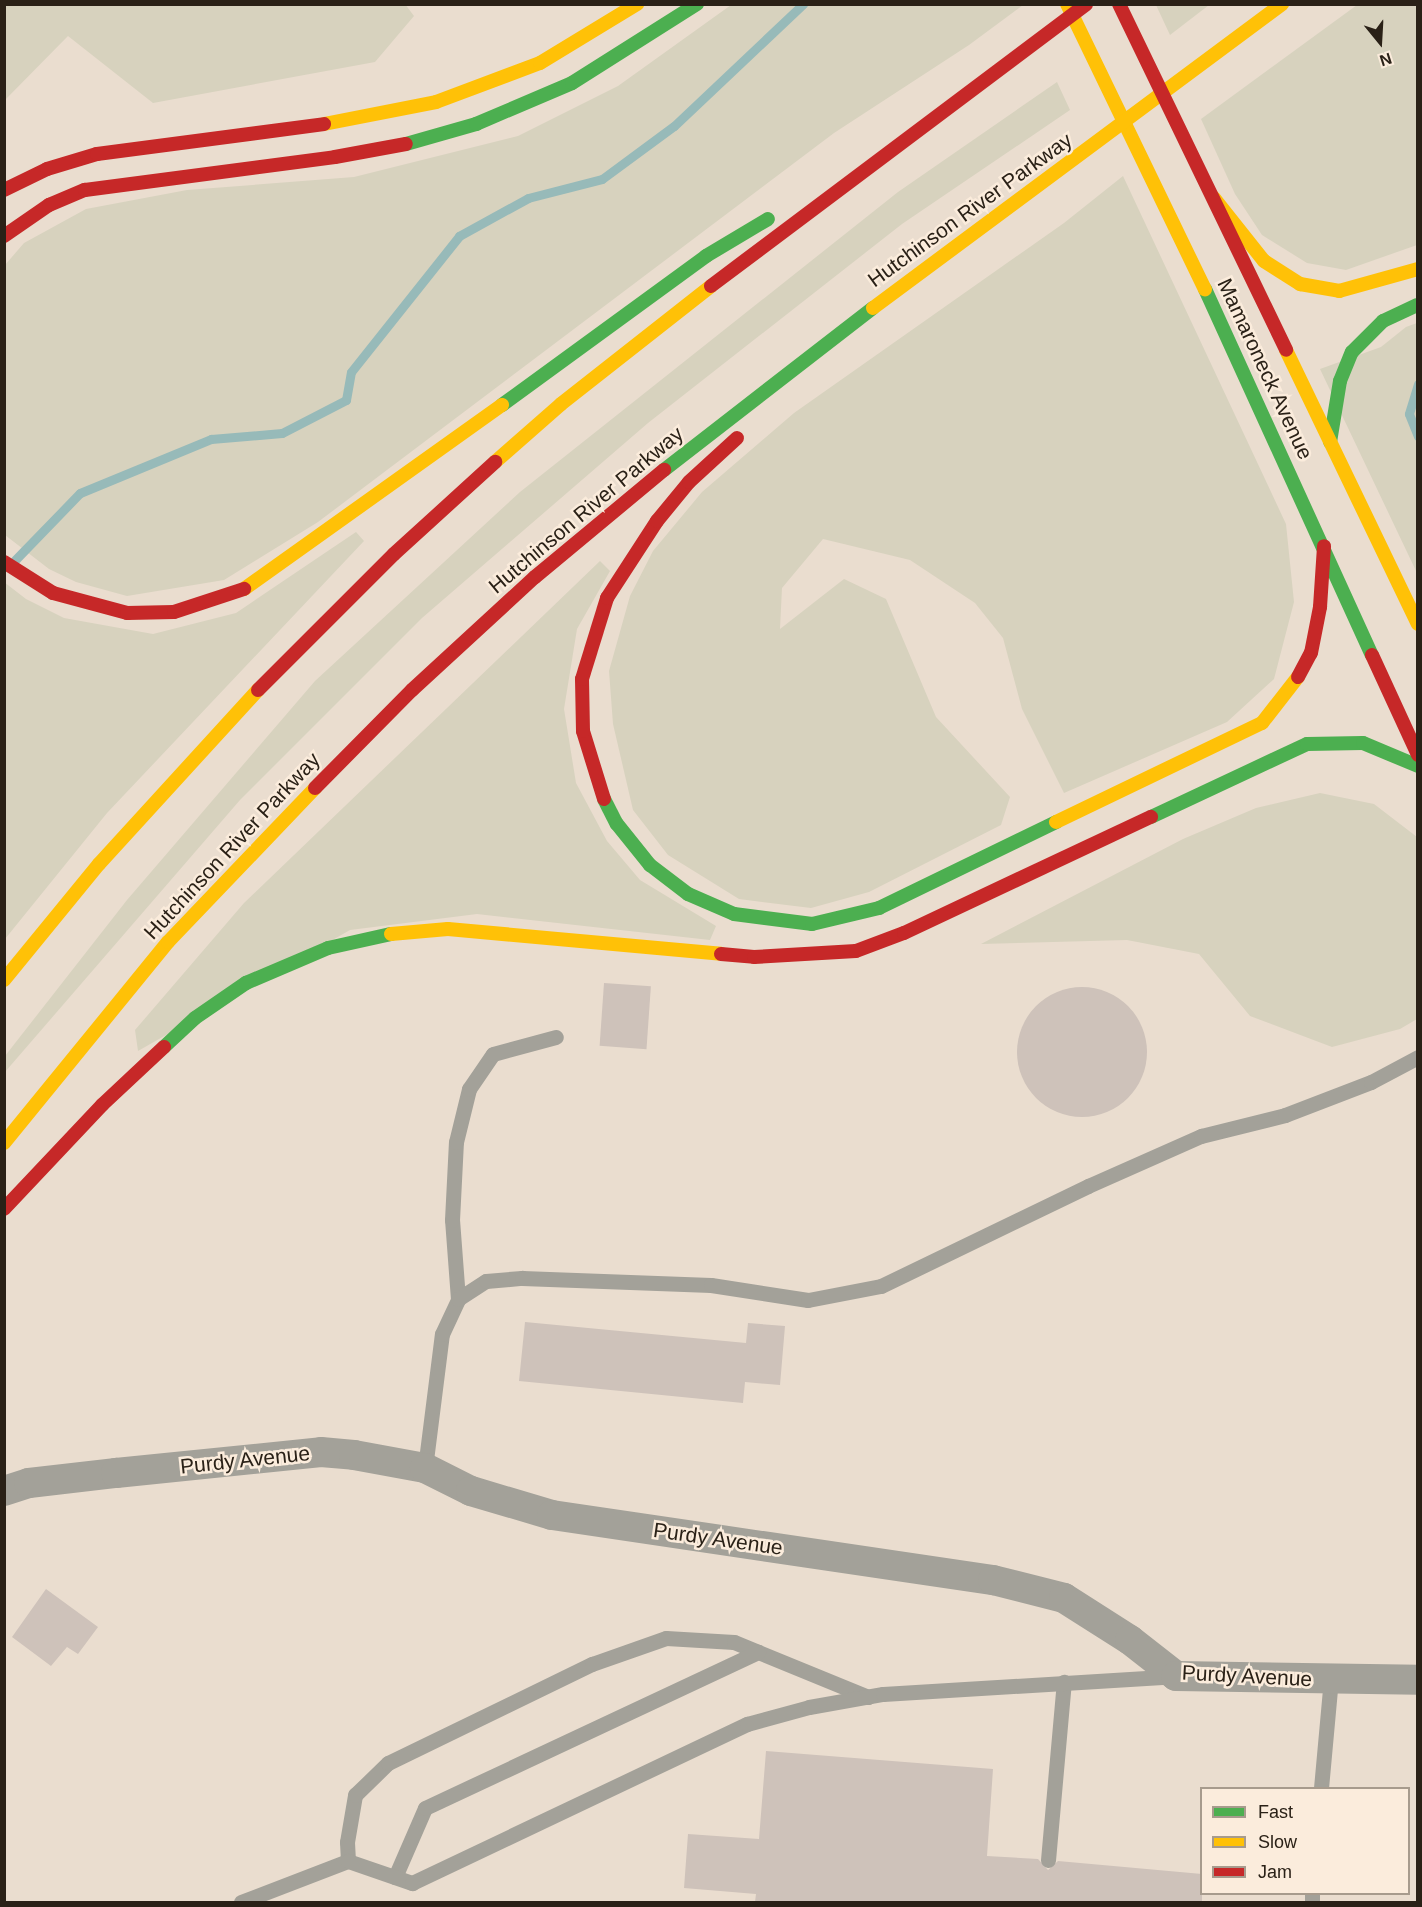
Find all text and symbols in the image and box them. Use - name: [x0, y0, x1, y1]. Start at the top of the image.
- north arrow: [1350, 12, 1410, 72]
- text: N: [1378, 50, 1394, 69]
- street label: Hutchinson River Parkway: [863, 127, 1077, 293]
- street label: Mamaroneck Avenue: [1212, 274, 1318, 464]
- street label: Hutchinson River Parkway: [484, 421, 688, 599]
- street label: Hutchinson River Parkway: [139, 747, 325, 945]
- street label: Purdy Avenue: [178, 1441, 312, 1479]
- street label: Purdy Avenue: [651, 1517, 785, 1561]
- street label: Purdy Avenue: [1181, 1660, 1313, 1692]
- legend: [1200, 1787, 1410, 1895]
- text: Fast: [1258, 1802, 1293, 1822]
- text: Slow: [1258, 1832, 1297, 1852]
- text: Jam: [1258, 1862, 1292, 1882]

